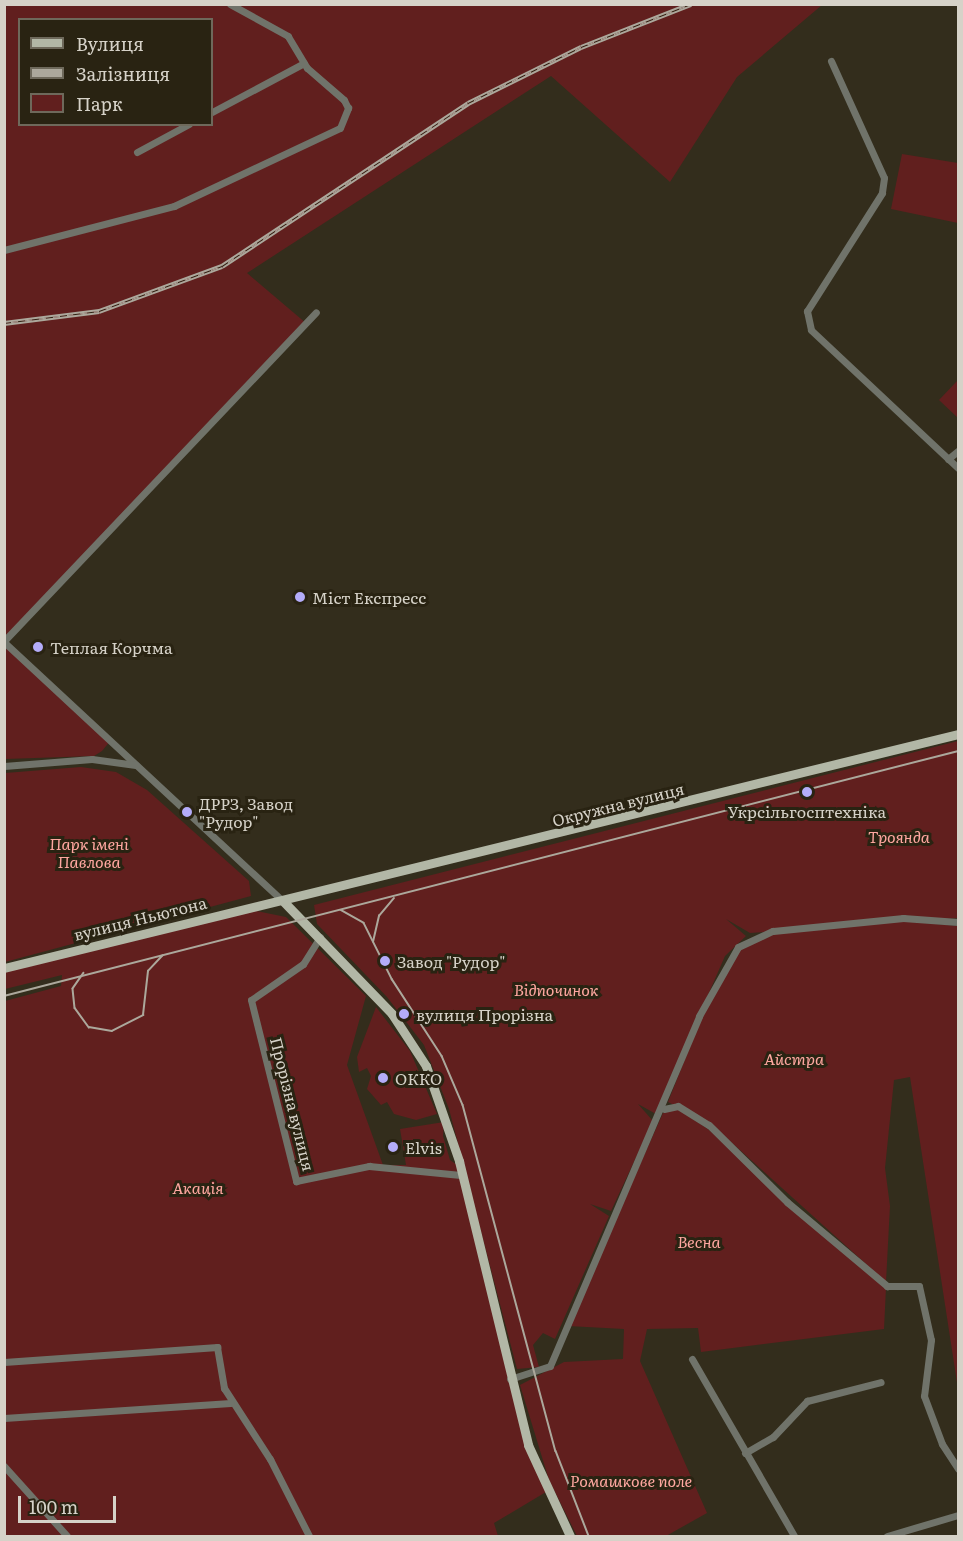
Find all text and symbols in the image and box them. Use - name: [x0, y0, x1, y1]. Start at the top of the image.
- legend: [18, 18, 213, 126]
- text: Вулиця: [76, 30, 144, 57]
- text: Залізниця: [76, 60, 170, 87]
- text: Парк: [76, 90, 123, 117]
- place label: Міст Експресс: [312, 587, 426, 607]
- marker: Міст Експресс: [293, 590, 307, 604]
- place label: Теплая Корчма: [50, 637, 173, 657]
- marker: Теплая Корчма: [31, 640, 45, 654]
- street label: Окружна вулиця: [550, 778, 686, 830]
- marker: Укрсільгосптехніка: [800, 785, 814, 799]
- place label: ДРРЗ, Завод "Рудор": [199, 793, 293, 831]
- place label: Укрсільгосптехніка: [728, 801, 886, 821]
- marker: ДРРЗ, Завод "Рудор": [180, 805, 194, 819]
- park label: Троянда: [868, 826, 930, 846]
- park label: Парк імені Павлова: [49, 833, 129, 871]
- street label: вулиця Ньютона: [72, 892, 208, 944]
- place label: Завод "Рудор": [397, 951, 505, 971]
- marker: Завод "Рудор": [378, 954, 392, 968]
- park label: Відпочинок: [514, 979, 598, 999]
- place label: вулиця Прорізна: [416, 1004, 553, 1024]
- marker: вулиця Прорізна: [397, 1007, 411, 1021]
- street label: Прорізна вулиця: [267, 1035, 319, 1173]
- park label: Айстра: [764, 1048, 824, 1068]
- place label: ОККО: [395, 1068, 442, 1088]
- marker: ОККО: [376, 1071, 390, 1085]
- place label: Elvis: [405, 1137, 442, 1157]
- marker: Elvis: [386, 1140, 400, 1154]
- park label: Акація: [172, 1177, 224, 1197]
- park label: Весна: [677, 1231, 721, 1251]
- park label: Ромашкове поле: [570, 1470, 692, 1490]
- scale bar: [21, 1484, 118, 1522]
- text: 100 m: [29, 1493, 78, 1520]

